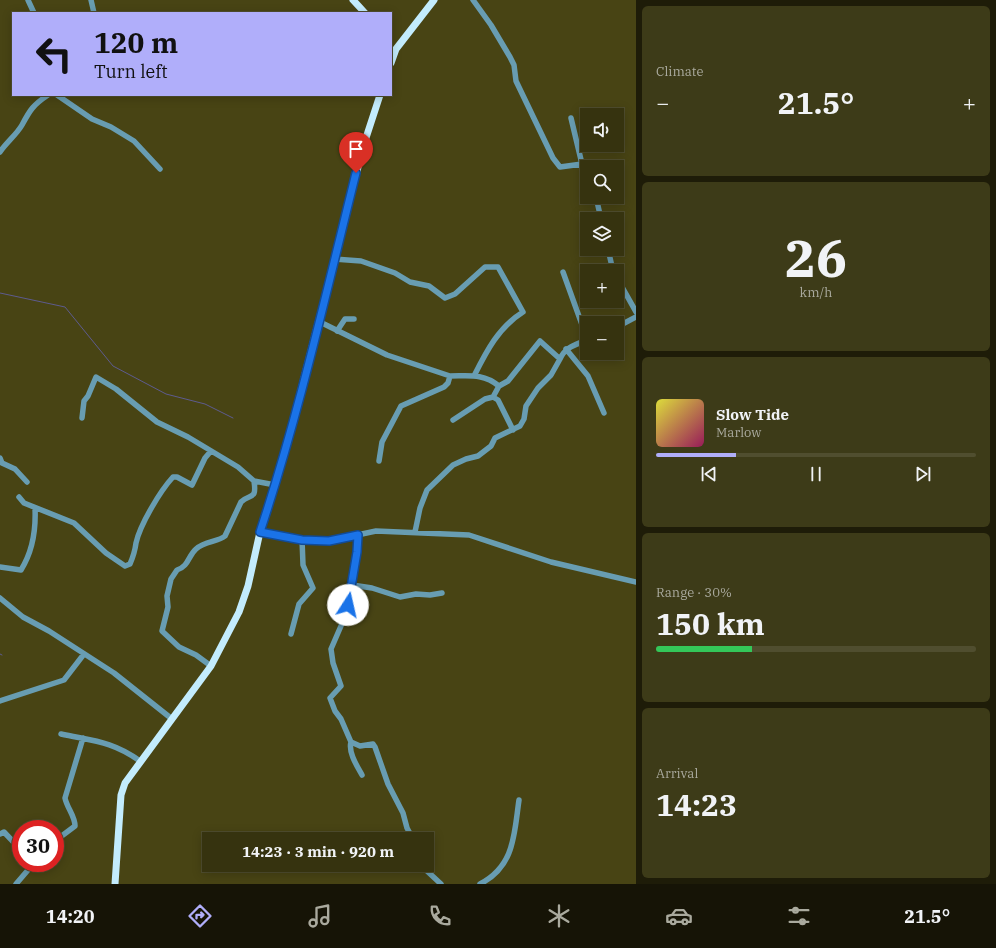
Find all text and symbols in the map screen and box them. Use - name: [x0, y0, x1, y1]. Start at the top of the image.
- text: 120 m: [94, 24, 178, 61]
- icon: left: [28, 28, 80, 80]
- text: Turn left: [94, 60, 168, 83]
- text: Climate: [656, 63, 703, 80]
- text: 21.5°: [778, 83, 854, 122]
- text: −: [656, 88, 669, 117]
- text: +: [963, 88, 976, 117]
- map controls: [580, 108, 624, 360]
- button: sound: [580, 108, 624, 152]
- pin: [339, 132, 373, 173]
- icon: arrive: [345, 138, 367, 160]
- button: search: [580, 160, 624, 204]
- button: layers: [580, 212, 624, 256]
- text: 26: [785, 224, 847, 291]
- button: +: [580, 264, 624, 308]
- text: km/h: [800, 284, 832, 301]
- button: −: [580, 316, 624, 360]
- text: Slow Tide: [716, 405, 789, 424]
- text: Marlow: [716, 424, 761, 441]
- icon: previous: [698, 463, 720, 485]
- icon: pause: [805, 463, 827, 485]
- icon: next: [912, 463, 934, 485]
- position arrow: [327, 584, 369, 626]
- text: Range · 30%: [656, 584, 732, 601]
- text: 150 km: [656, 604, 765, 643]
- text: Arrival: [656, 765, 698, 782]
- text: 14:23: [656, 785, 737, 824]
- speed limit sign: 30: [12, 820, 64, 872]
- text: 14:23 · 3 min · 920 m: [242, 842, 394, 861]
- icon: directions: [186, 902, 214, 930]
- icon: music: [306, 902, 334, 930]
- icon: phone: [426, 902, 454, 930]
- icon: climate: [545, 902, 573, 930]
- icon: car: [665, 902, 693, 930]
- icon: filters: [785, 902, 813, 930]
- text: 14:20: [46, 905, 94, 928]
- text: 21.5°: [904, 905, 950, 928]

